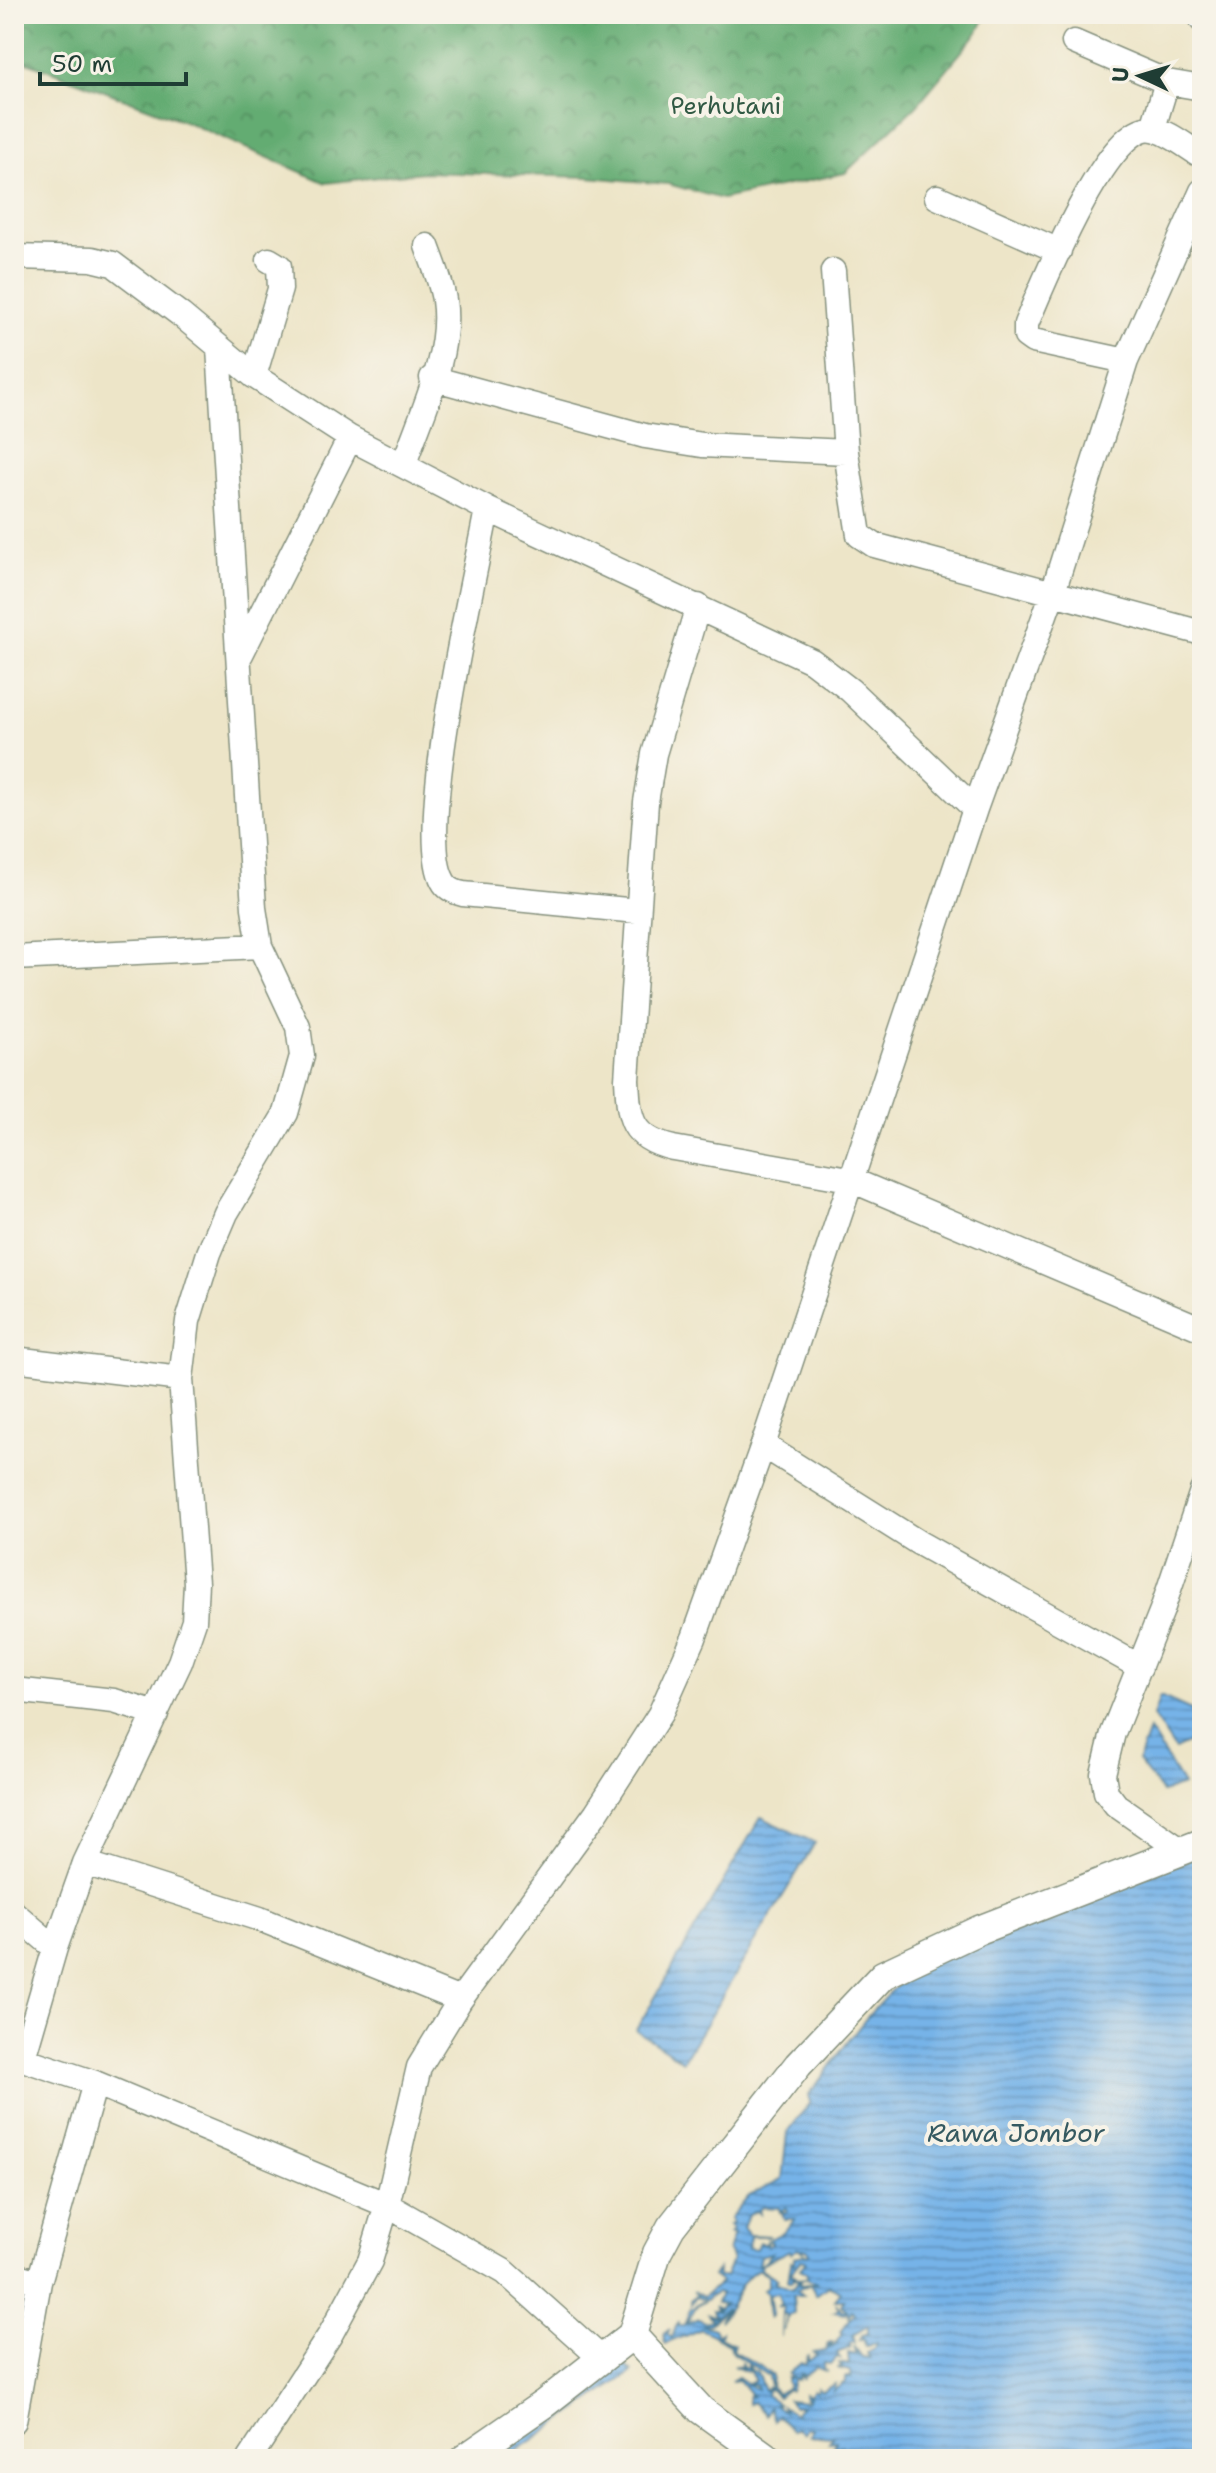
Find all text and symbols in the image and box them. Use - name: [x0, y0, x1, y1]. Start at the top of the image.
- scale bar: [40, 36, 186, 86]
- north arrow: [1100, 36, 1180, 116]
- text: 50 m: [52, 48, 112, 80]
- text: U: [1106, 66, 1136, 83]
- park label: Perhutani: [671, 90, 781, 122]
- water label: Rawa Jombor: [927, 2115, 1105, 2150]

